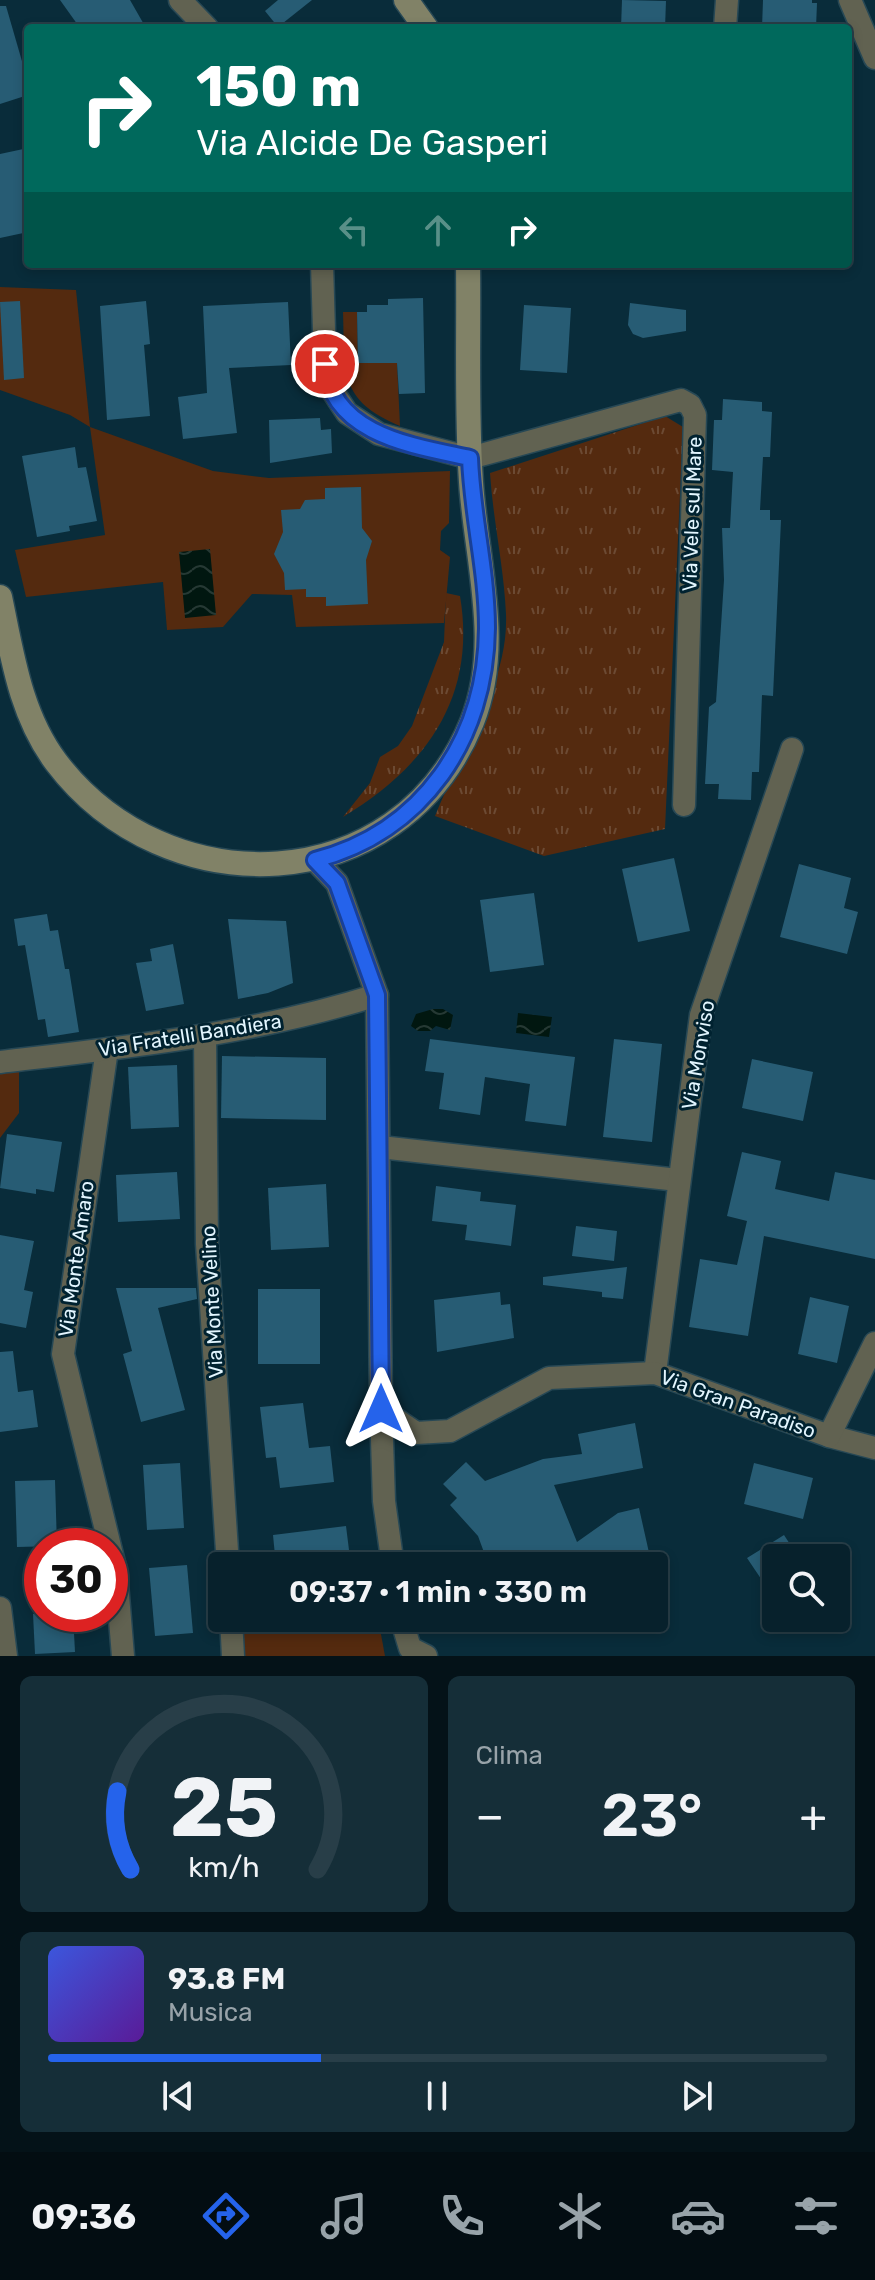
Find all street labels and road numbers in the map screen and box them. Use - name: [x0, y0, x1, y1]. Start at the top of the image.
- street label: Via Vele sul Mare: [677, 436, 707, 592]
- street label: Via Monviso: [677, 998, 719, 1112]
- street label: Via Fratelli Bandiera: [97, 1009, 283, 1061]
- street label: Via Monte Amaro: [53, 1179, 99, 1339]
- street label: Via Monte Velino: [196, 1225, 228, 1379]
- street label: Via Gran Paradiso: [657, 1365, 819, 1443]

